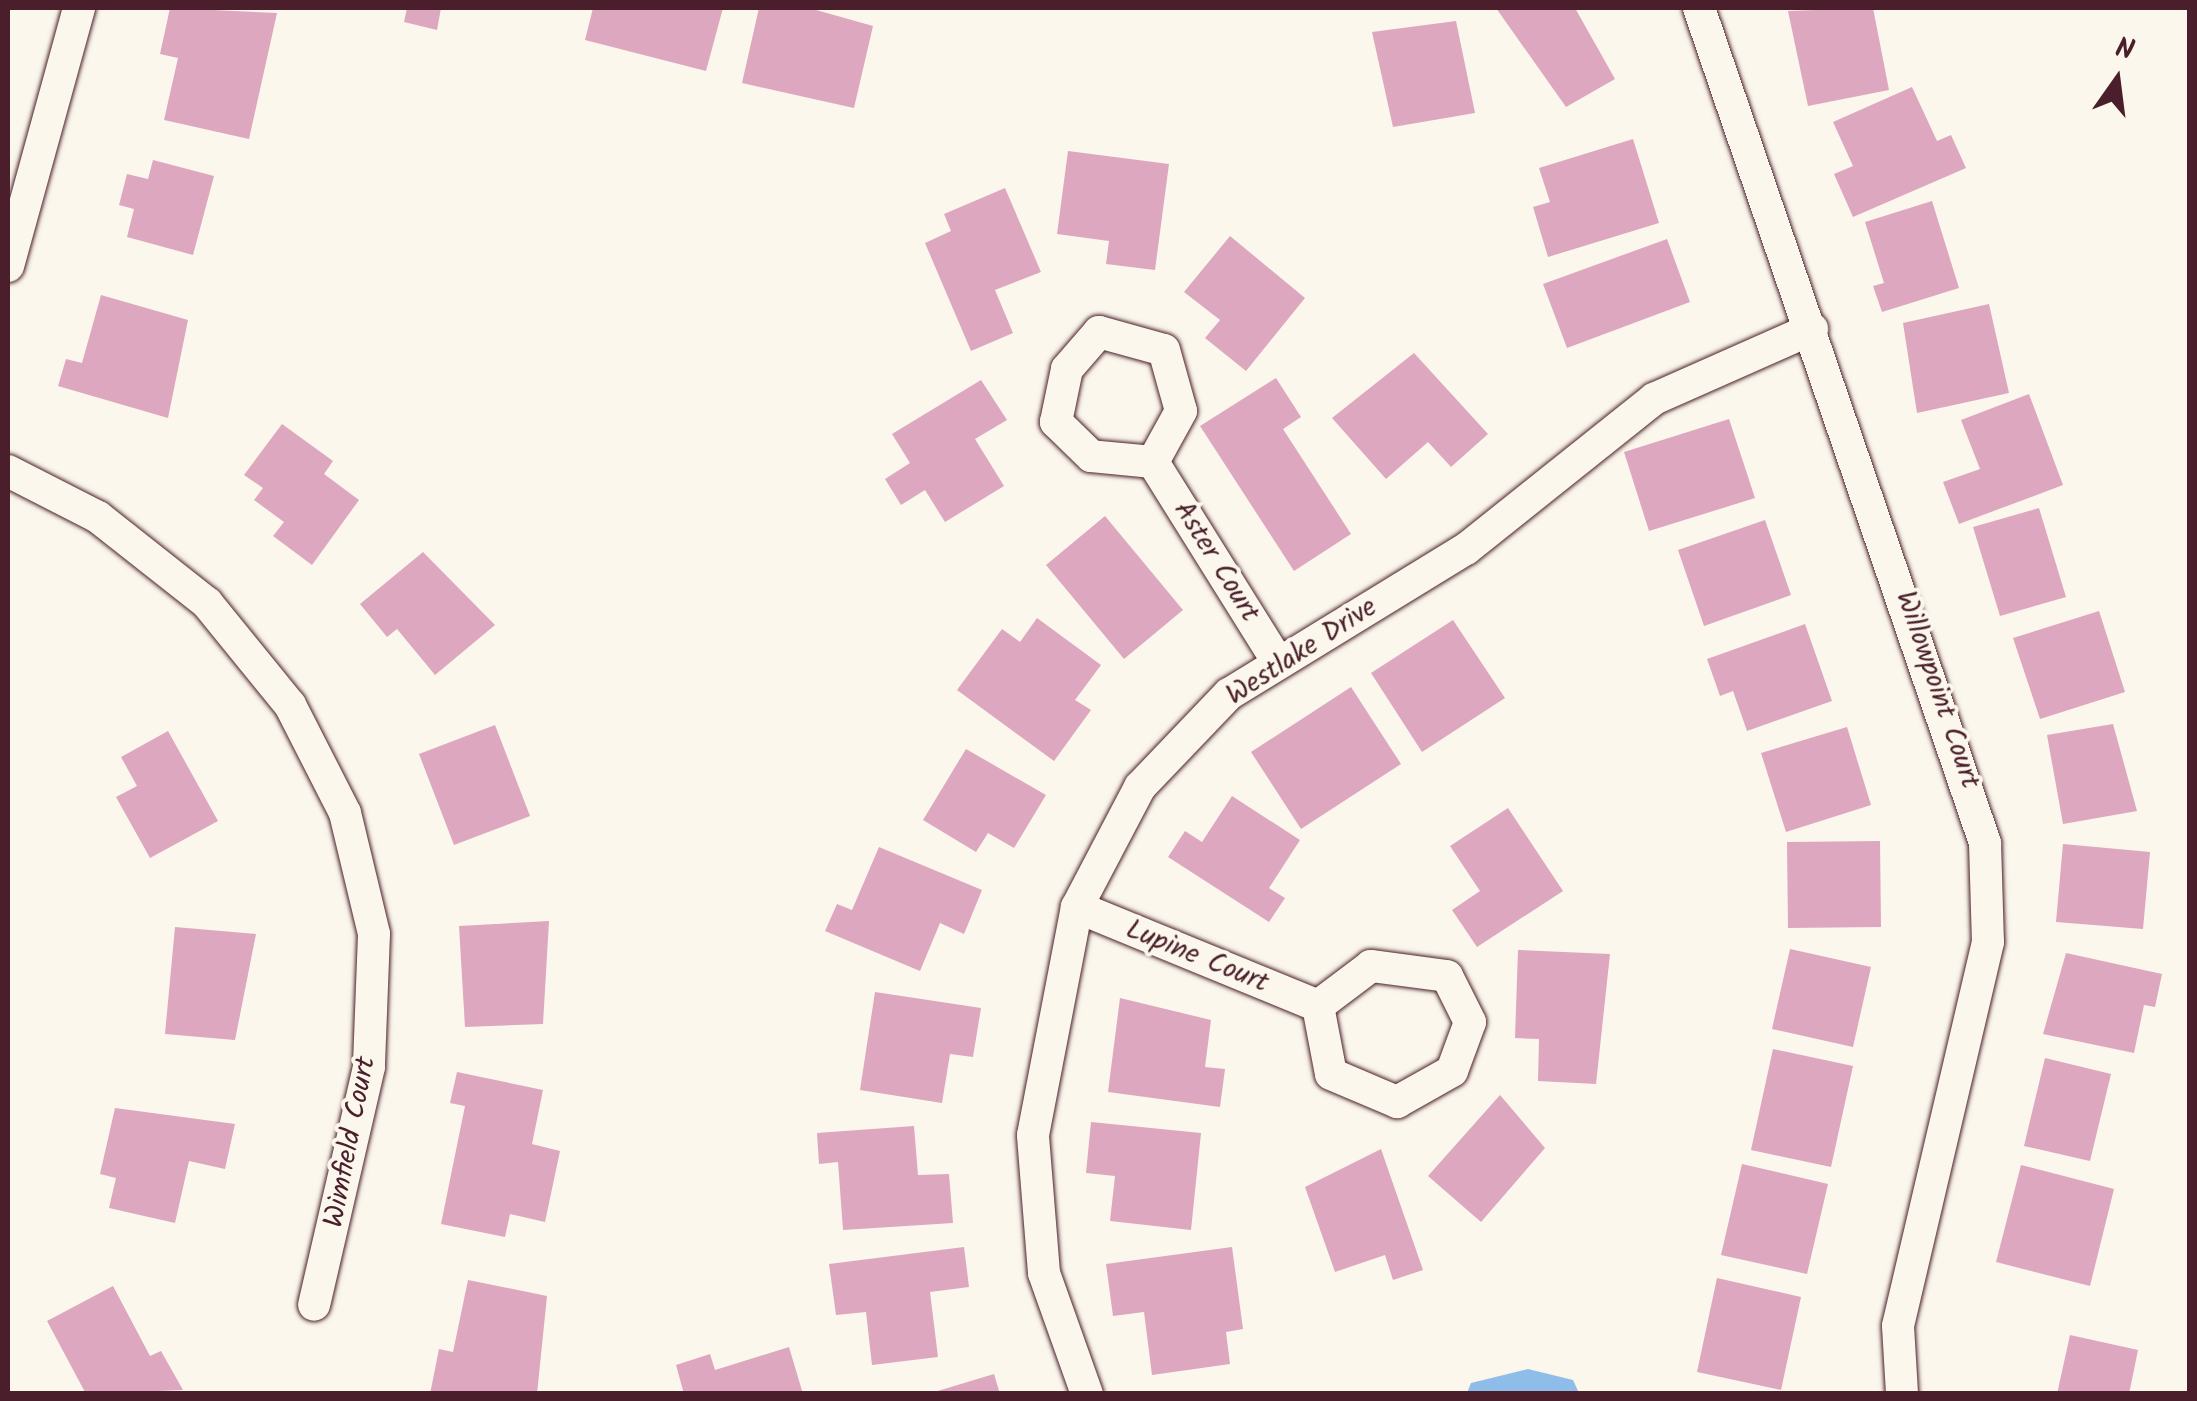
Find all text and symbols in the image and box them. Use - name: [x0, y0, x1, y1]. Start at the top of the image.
- text: N: [2110, 26, 2138, 74]
- north arrow: [2067, 30, 2167, 130]
- street label: Aster Court: [1166, 495, 1266, 629]
- street label: Willowpoint Court: [1887, 587, 1987, 793]
- street label: Westlake Drive: [1220, 591, 1384, 713]
- street label: Lupine Court: [1121, 913, 1273, 1001]
- street label: Wimfield Court: [318, 1054, 384, 1230]

